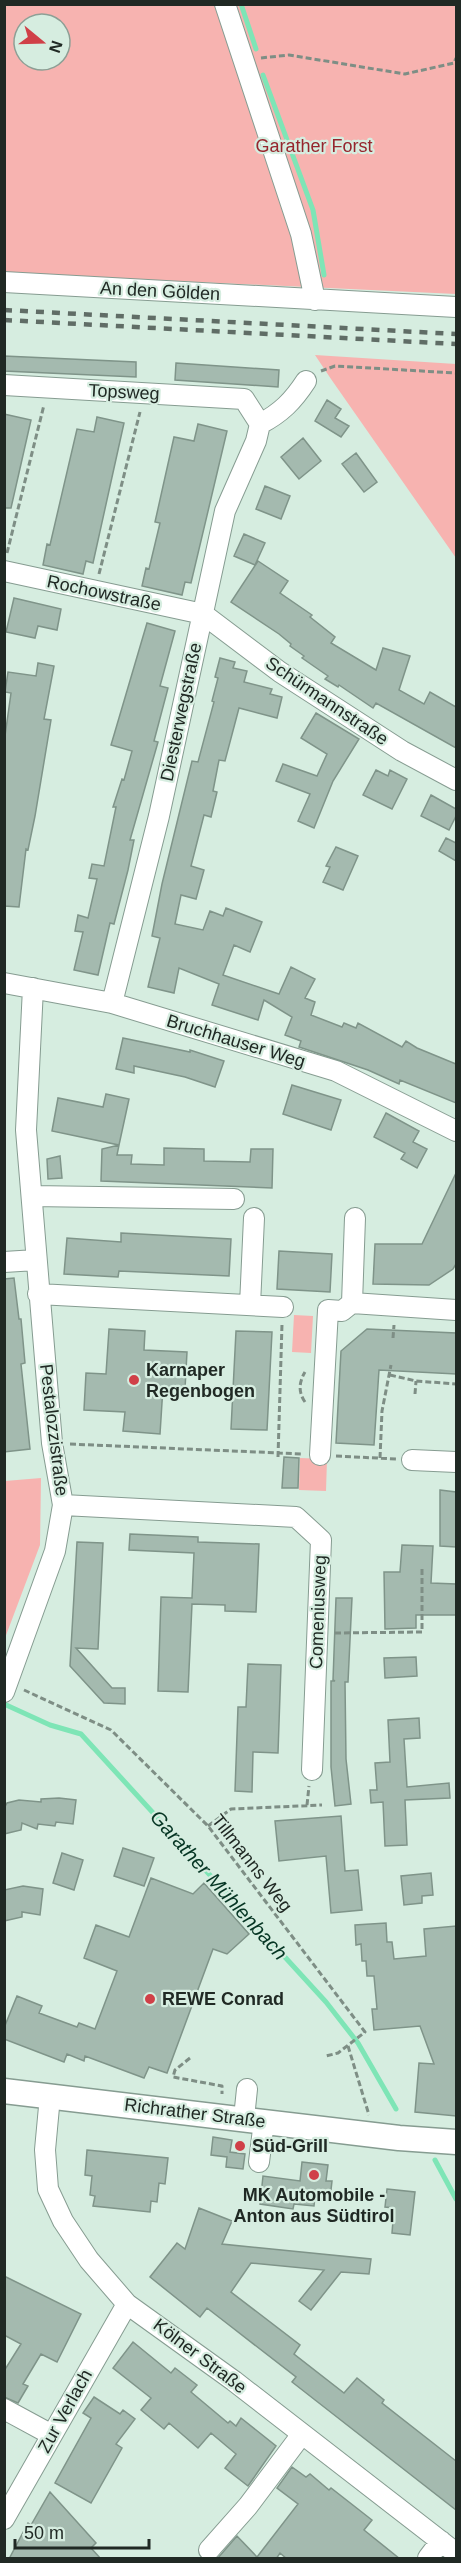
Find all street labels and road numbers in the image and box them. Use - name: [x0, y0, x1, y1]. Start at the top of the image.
- street label: An den Gölden: [100, 278, 220, 304]
- street label: Topsweg: [88, 380, 160, 404]
- street label: Rochowstraße: [45, 571, 163, 615]
- street label: Diesterwegstraße: [157, 641, 205, 783]
- street label: Schürmannstraße: [262, 653, 392, 749]
- street label: Bruchhauser Weg: [164, 1010, 308, 1072]
- street label: Pestalozzistraße: [36, 1363, 72, 1497]
- street label: Comeniusweg: [306, 1555, 330, 1669]
- street label: Tillmanns Weg: [208, 1810, 296, 1916]
- street label: Richrather Straße: [123, 2094, 267, 2132]
- street label: Kölner Straße: [150, 2315, 250, 2397]
- street label: Zur Verlach: [34, 2366, 96, 2456]

